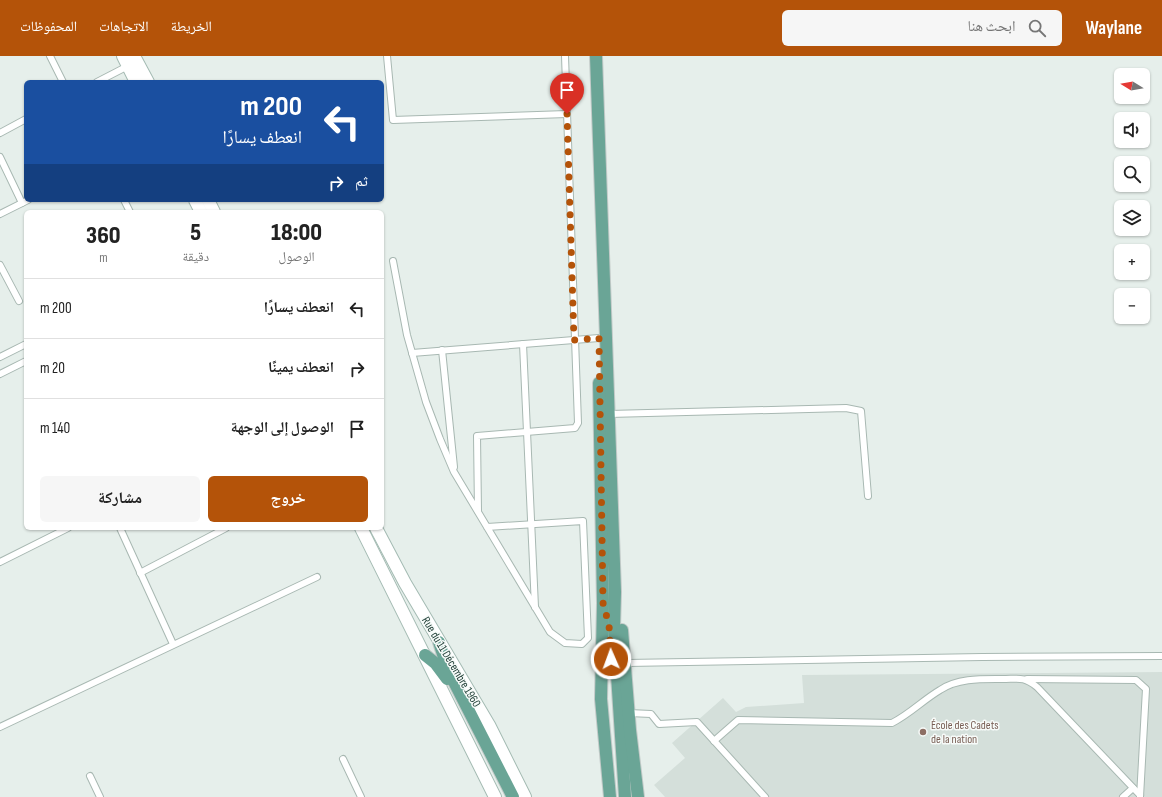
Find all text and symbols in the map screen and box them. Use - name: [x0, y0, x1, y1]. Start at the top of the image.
- search box: [782, 10, 1062, 46]
- text: ابحث هنا: [967, 17, 1016, 36]
- icon: search: [1026, 17, 1048, 39]
- text: Waylane: [1086, 17, 1142, 40]
- text: المحفوظات: [20, 18, 77, 35]
- text: الاتجاهات: [99, 18, 149, 35]
- text: الخريطة: [171, 18, 212, 35]
- north arrow: [1114, 68, 1150, 104]
- map controls: [1114, 68, 1150, 324]
- pin: [550, 73, 584, 114]
- icon: arrive: [556, 79, 578, 101]
- text: 200 m: [240, 90, 302, 123]
- icon: left: [316, 96, 368, 148]
- button: sound: [1114, 112, 1150, 148]
- text: انعطف يسارًا: [223, 127, 302, 148]
- button: search: [1114, 156, 1150, 192]
- icon: right: [325, 172, 347, 194]
- text: ثم: [355, 172, 368, 191]
- button: layers: [1114, 200, 1150, 236]
- text: 5: [190, 218, 201, 247]
- text: 18:00: [271, 218, 322, 247]
- text: 360: [86, 221, 121, 250]
- button: +: [1114, 244, 1150, 280]
- text: دقيقة: [183, 249, 209, 265]
- text: الوصول: [279, 249, 315, 265]
- text: m: [99, 250, 108, 266]
- button: −: [1114, 288, 1150, 324]
- text: انعطف يسارًا: [264, 298, 334, 317]
- icon: left: [346, 298, 368, 320]
- text: 200 m: [40, 299, 72, 318]
- text: انعطف يمينًا: [268, 358, 334, 377]
- icon: right: [346, 358, 368, 380]
- text: 20 m: [40, 359, 65, 378]
- text: الوصول إلى الوجهة: [231, 418, 334, 437]
- icon: arrive: [346, 418, 368, 440]
- text: 140 m: [40, 419, 70, 438]
- button: مشاركة: [40, 476, 200, 522]
- button: خروج: [208, 476, 368, 522]
- street label: Rue du 11 Décembre 1960: [418, 614, 484, 710]
- position arrow: [590, 638, 632, 680]
- place label: École des Cadets de la nation: [931, 718, 999, 747]
- marker: École des Cadets de la nation: [918, 727, 928, 737]

